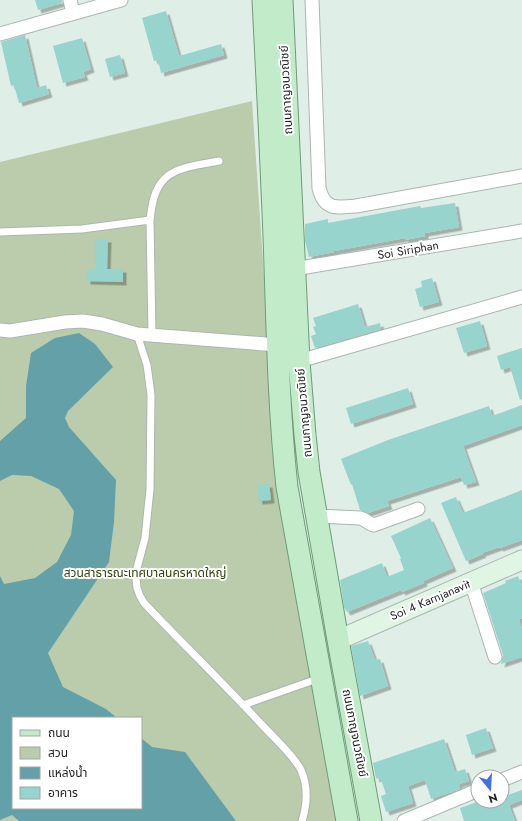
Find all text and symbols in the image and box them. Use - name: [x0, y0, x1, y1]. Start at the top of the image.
- street label: ถนนกาญจนวณิชย์: [275, 45, 297, 135]
- street label: Soi Siriphan: [376, 236, 440, 264]
- street label: ถนนกาญจนวณิชย์: [291, 368, 317, 458]
- park label: สวนสาธารณะเทศบาลนครหาดใหญ่: [64, 564, 226, 582]
- street label: Soi 4 Karnjanavit: [387, 575, 473, 625]
- street label: ถนนกาญจนวณิชย์: [338, 688, 372, 779]
- legend: [12, 717, 142, 809]
- text: ถนน: [48, 724, 70, 742]
- text: สวน: [48, 744, 68, 762]
- text: แหล่งน้ำ: [48, 764, 87, 782]
- north arrow: [470, 769, 510, 809]
- text: อาคาร: [48, 784, 78, 802]
- text: N: [486, 790, 500, 807]

